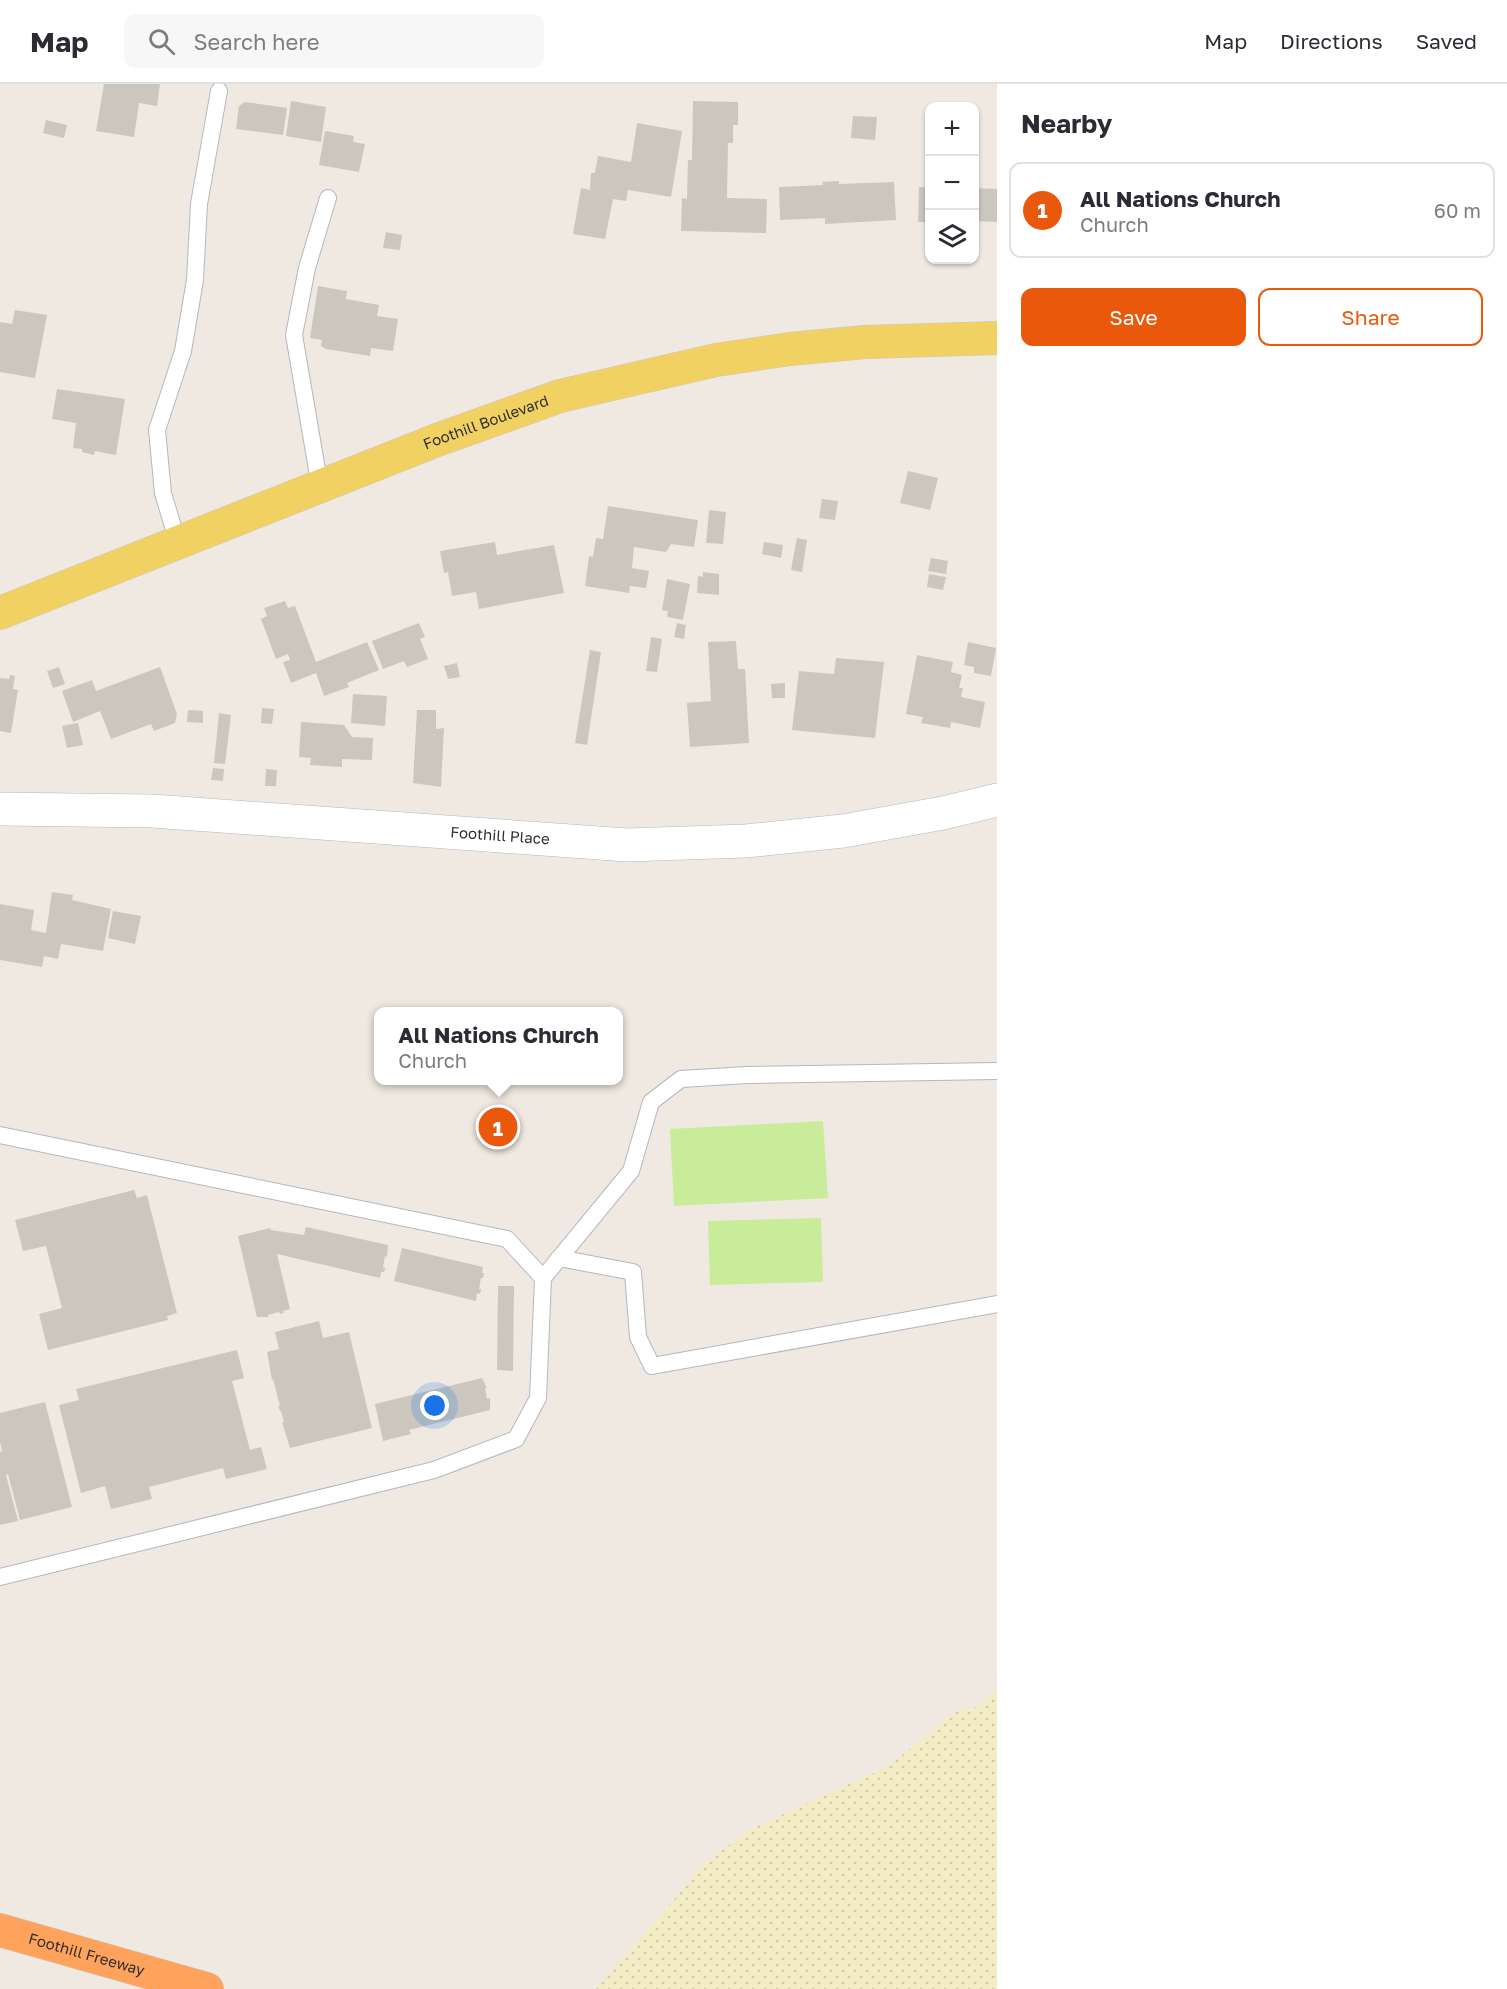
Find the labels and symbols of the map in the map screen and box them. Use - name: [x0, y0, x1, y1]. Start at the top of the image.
- street label: Foothill Boulevard: [420, 391, 551, 453]
- street label: Foothill Place: [450, 822, 551, 847]
- pin: 1: [478, 1104, 518, 1150]
- your location: [420, 1391, 449, 1420]
- street label: Foothill Freeway: [27, 1929, 147, 1979]

